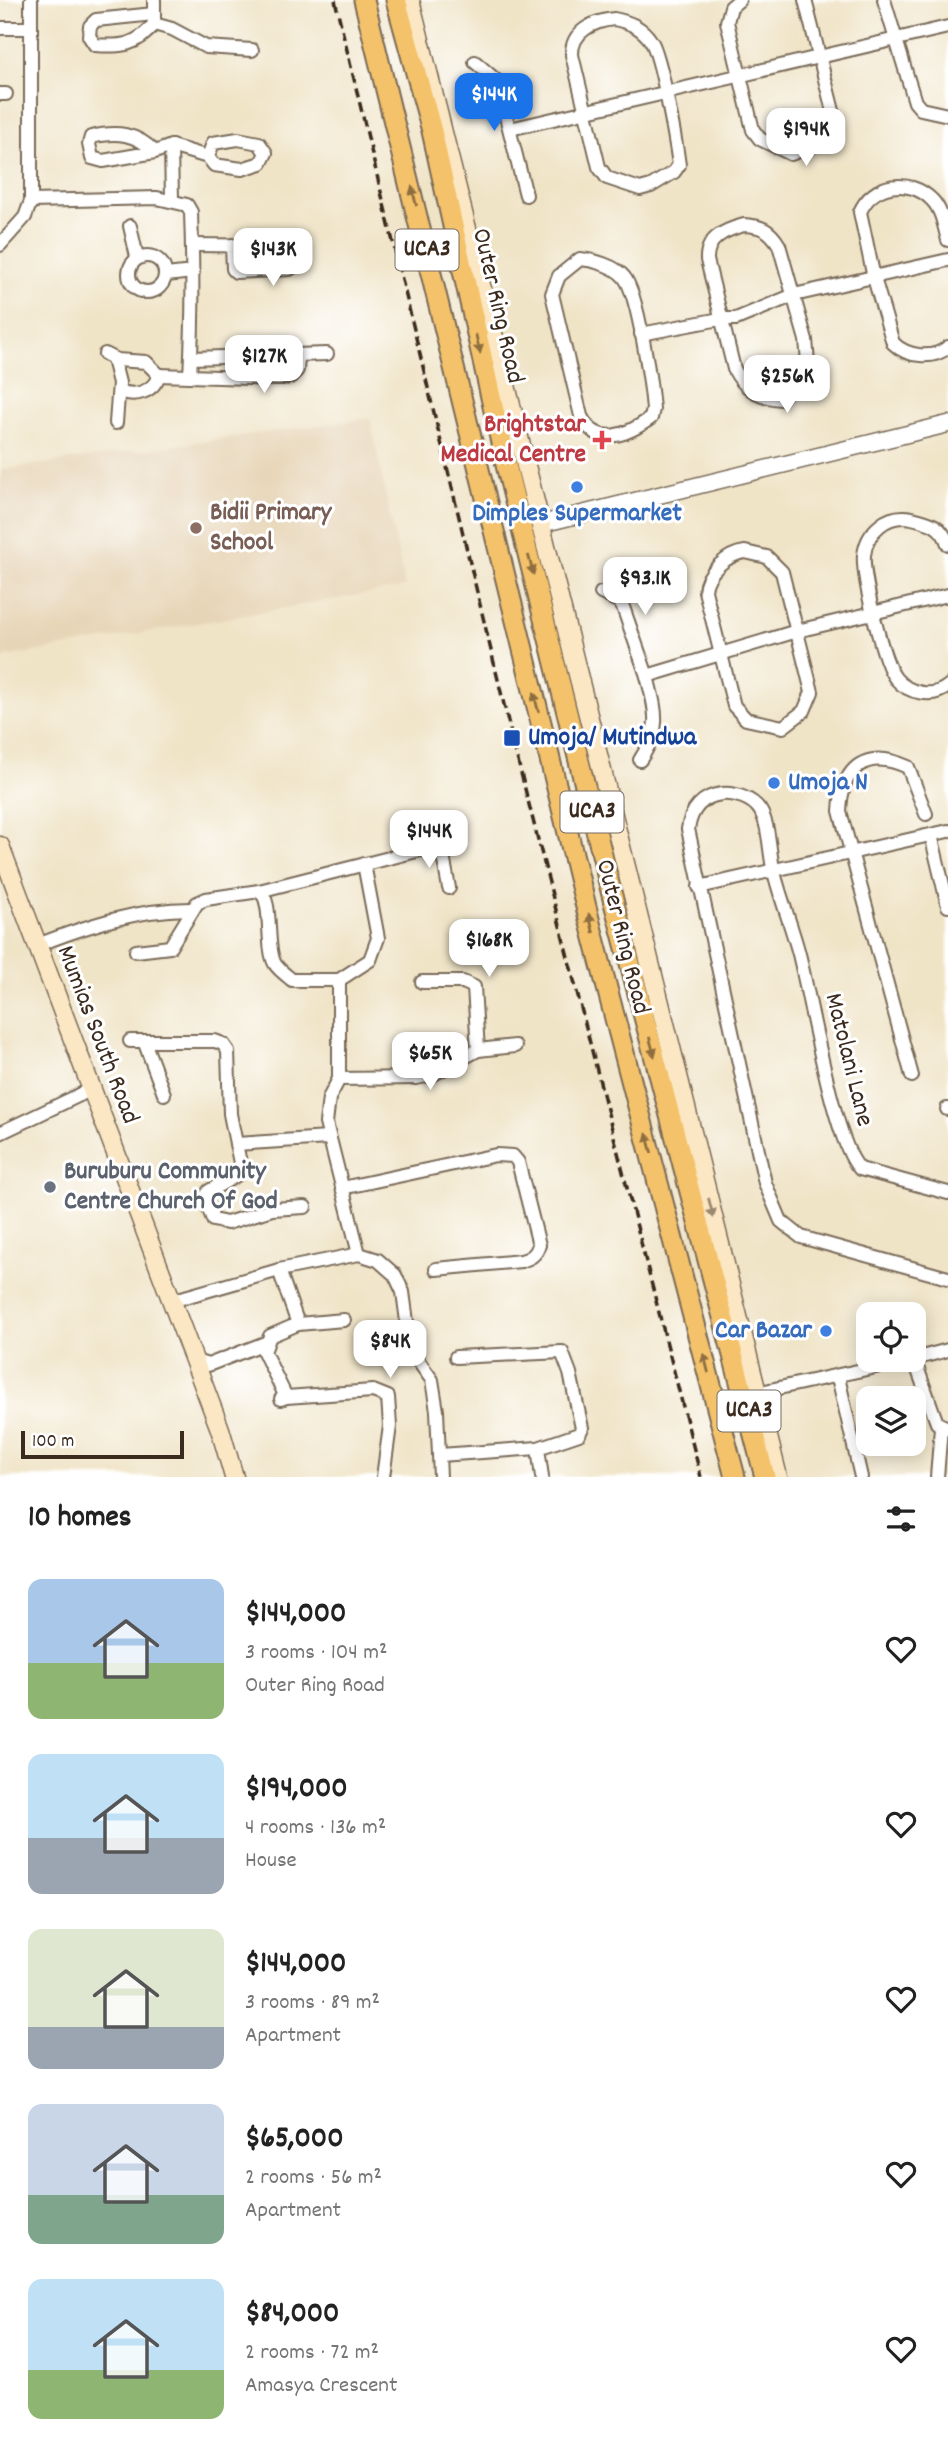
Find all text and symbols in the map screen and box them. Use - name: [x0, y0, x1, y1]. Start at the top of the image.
- pin: $144K: [445, 74, 543, 133]
- text: $144K: [471, 79, 517, 112]
- pin: $194K: [757, 108, 855, 168]
- text: $194K: [782, 114, 830, 147]
- one-way arrow: [408, 185, 419, 207]
- street label: Outer Ring Road: [461, 225, 533, 387]
- pin: $143K: [224, 229, 322, 288]
- road number: UCA3: [396, 230, 458, 270]
- text: $143K: [249, 234, 297, 267]
- one-way arrow: [473, 333, 484, 355]
- pin: $127K: [215, 336, 313, 395]
- text: $127K: [241, 341, 287, 374]
- pin: $256K: [738, 356, 836, 415]
- text: $256K: [760, 361, 814, 394]
- place label: Brightstar Medical Centre: [441, 407, 586, 474]
- marker: Brightstar Medical Centre: [592, 430, 612, 450]
- marker: Dimples Supermarket: [569, 479, 585, 495]
- place label: Bidii Primary School: [210, 495, 333, 562]
- place label: Dimples Supermarket: [472, 496, 682, 533]
- marker: Bidii Primary School: [188, 520, 204, 536]
- one-way arrow: [526, 554, 537, 576]
- pin: $93.1K: [588, 558, 702, 617]
- text: $93.1K: [619, 563, 671, 596]
- one-way arrow: [530, 691, 541, 713]
- place label: Umoja/ Mutindwa: [528, 720, 697, 757]
- marker: Umoja/ Mutindwa: [502, 728, 522, 748]
- place label: Umoja N: [788, 765, 868, 802]
- marker: Umoja N: [766, 775, 782, 791]
- road number: UCA3: [560, 792, 624, 832]
- pin: $144K: [380, 810, 478, 870]
- text: $144K: [406, 816, 452, 849]
- street label: Outer Ring Road: [585, 856, 659, 1018]
- one-way arrow: [585, 912, 596, 934]
- pin: $168K: [440, 920, 538, 979]
- text: $168K: [465, 925, 513, 958]
- street label: Mumias South Road: [46, 940, 148, 1130]
- street label: Matolani Lane: [814, 990, 882, 1130]
- pin: $65K: [389, 1032, 471, 1092]
- one-way arrow: [648, 1037, 658, 1058]
- text: $65K: [408, 1038, 452, 1071]
- one-way arrow: [643, 1132, 654, 1154]
- place label: Buruburu Community Centre Church Of God: [64, 1154, 278, 1221]
- marker: Buruburu Community Centre Church Of God: [42, 1179, 58, 1195]
- one-way arrow: [706, 1197, 717, 1219]
- map controls: [856, 1302, 926, 1456]
- button: locate: [856, 1302, 926, 1372]
- place label: Car Bazar: [715, 1313, 812, 1350]
- pin: $84K: [349, 1320, 431, 1380]
- marker: Car Bazar: [818, 1323, 834, 1339]
- text: $84K: [369, 1326, 411, 1359]
- one-way arrow: [700, 1352, 711, 1374]
- button: layers: [856, 1386, 926, 1456]
- road number: UCA3: [718, 1391, 780, 1432]
- scale bar: [21, 1428, 184, 1460]
- text: 100 m: [32, 1429, 74, 1456]
- text: 10 homes: [28, 1498, 131, 1541]
- icon: filters: [882, 1500, 920, 1538]
- text: $144,000: [245, 1594, 346, 1637]
- icon: home: [84, 1607, 168, 1691]
- icon: heart: [882, 1630, 920, 1668]
- text: 3 rooms · 104 m²: [245, 1637, 387, 1670]
- text: Outer Ring Road: [245, 1670, 385, 1703]
- text: $194,000: [245, 1769, 348, 1812]
- icon: home: [84, 1782, 168, 1866]
- icon: heart: [882, 1805, 920, 1843]
- text: 4 rooms · 136 m²: [245, 1812, 386, 1845]
- text: House: [245, 1845, 297, 1878]
- text: $144,000: [245, 1944, 346, 1987]
- icon: home: [84, 1957, 168, 2041]
- icon: heart: [882, 1980, 920, 2018]
- text: 3 rooms · 89 m²: [245, 1987, 380, 2020]
- text: Apartment: [245, 2020, 341, 2053]
- text: $65,000: [245, 2119, 344, 2162]
- icon: home: [84, 2132, 168, 2216]
- icon: heart: [882, 2155, 920, 2193]
- text: 2 rooms · 56 m²: [245, 2162, 382, 2195]
- text: Apartment: [245, 2195, 341, 2228]
- text: $84,000: [245, 2294, 339, 2337]
- icon: home: [84, 2307, 168, 2391]
- icon: heart: [882, 2330, 920, 2368]
- text: 2 rooms · 72 m²: [245, 2337, 379, 2370]
- text: Amasya Crescent: [245, 2370, 397, 2403]

